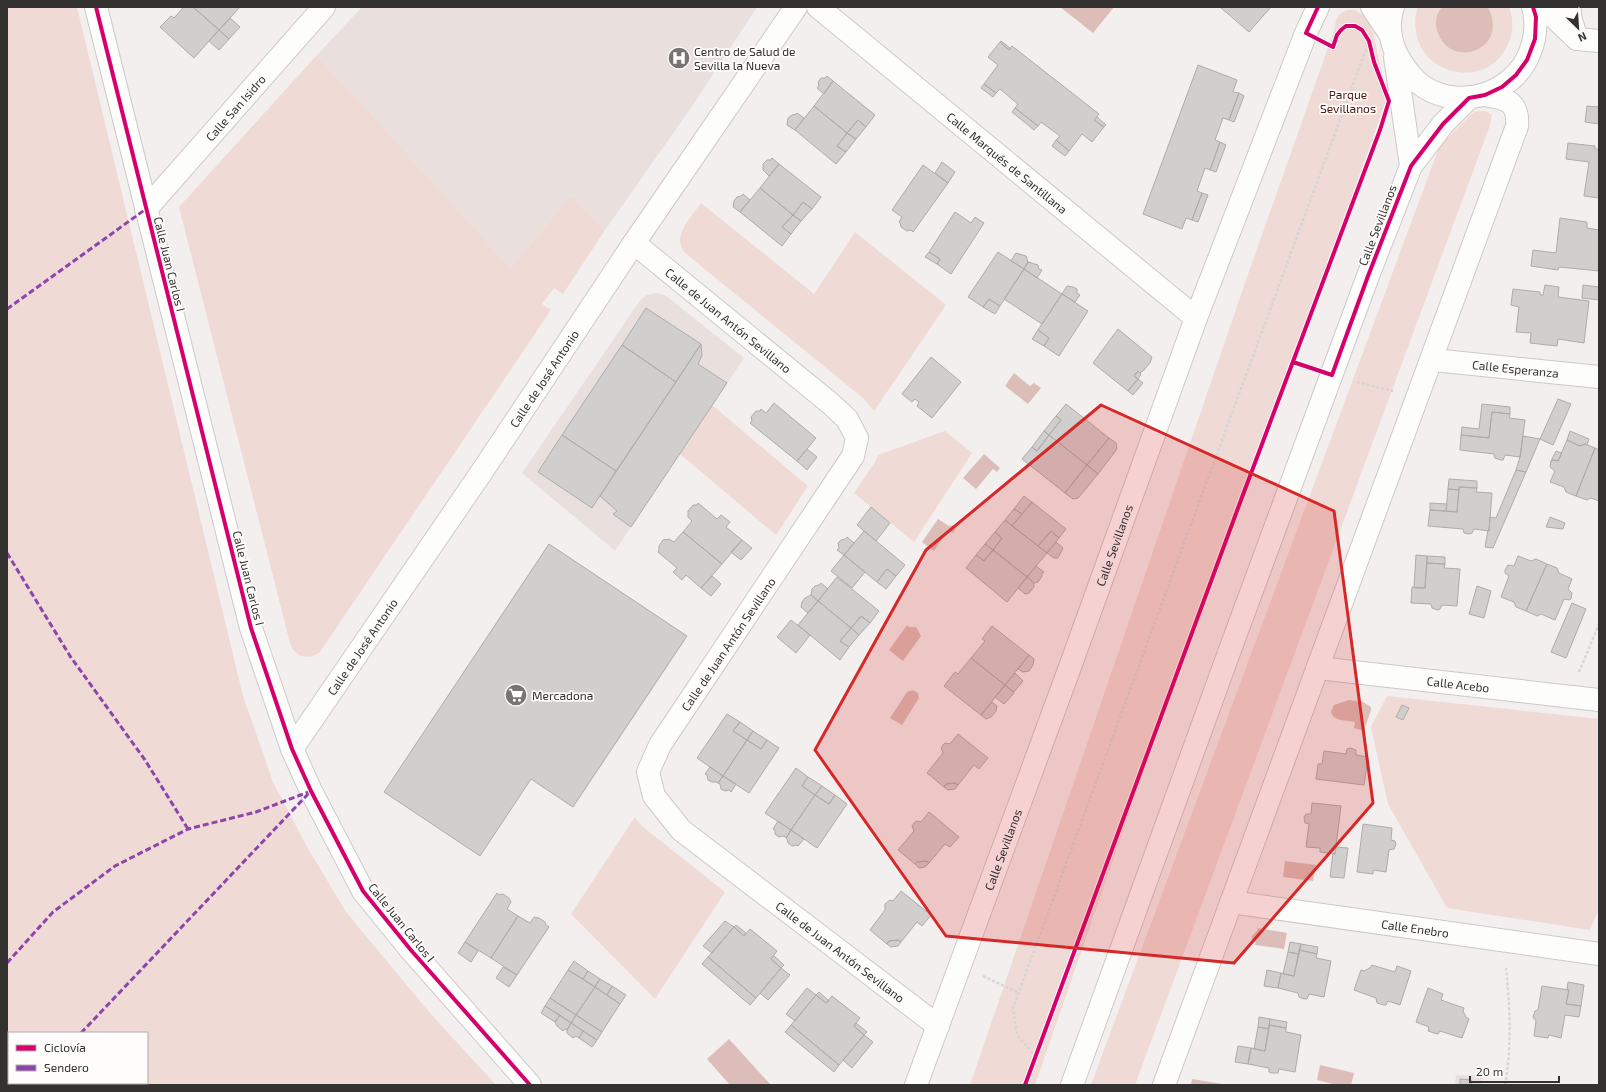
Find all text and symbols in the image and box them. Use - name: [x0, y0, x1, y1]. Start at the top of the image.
- north arrow: [1558, 8, 1598, 48]
- text: N: [1576, 30, 1589, 45]
- place label: Centro de Salud de Sevilla la Nueva: [694, 44, 796, 72]
- hospital icon: Centro de Salud de Sevilla la Nueva: [666, 45, 692, 71]
- street label: Calle San Isidro: [202, 72, 268, 144]
- park label: Parque Sevillanos: [1320, 87, 1376, 115]
- street label: Calle Marqués de Santillana: [944, 109, 1070, 216]
- street label: Calle Sevillanos: [1355, 182, 1399, 268]
- street label: Calle Juan Carlos I: [151, 215, 189, 313]
- street label: Calle de Juan Antón Sevillano: [663, 265, 794, 376]
- street label: Calle de José Antonio: [506, 327, 581, 430]
- street label: Calle Esperanza: [1472, 357, 1560, 380]
- street label: Calle Sevillanos: [1093, 502, 1135, 588]
- street label: Calle Juan Carlos I: [230, 529, 268, 627]
- street label: Calle de Juan Antón Sevillano: [678, 575, 778, 713]
- street label: Calle de José Antonio: [324, 596, 400, 698]
- street label: Calle Acebo: [1426, 673, 1490, 694]
- supermarket icon: Mercadona: [503, 682, 529, 708]
- place label: Mercadona: [532, 688, 593, 702]
- street label: Calle Sevillanos: [981, 807, 1024, 892]
- street label: Calle Juan Carlos I: [366, 880, 438, 964]
- street label: Calle de Juan Antón Sevillano: [773, 898, 908, 1005]
- street label: Calle Enebro: [1380, 916, 1450, 940]
- legend: [8, 1032, 148, 1084]
- text: Ciclovía: [44, 1040, 86, 1054]
- scale bar: [1470, 1058, 1559, 1084]
- text: Sendero: [44, 1060, 89, 1074]
- text: 20 m: [1476, 1064, 1503, 1078]

